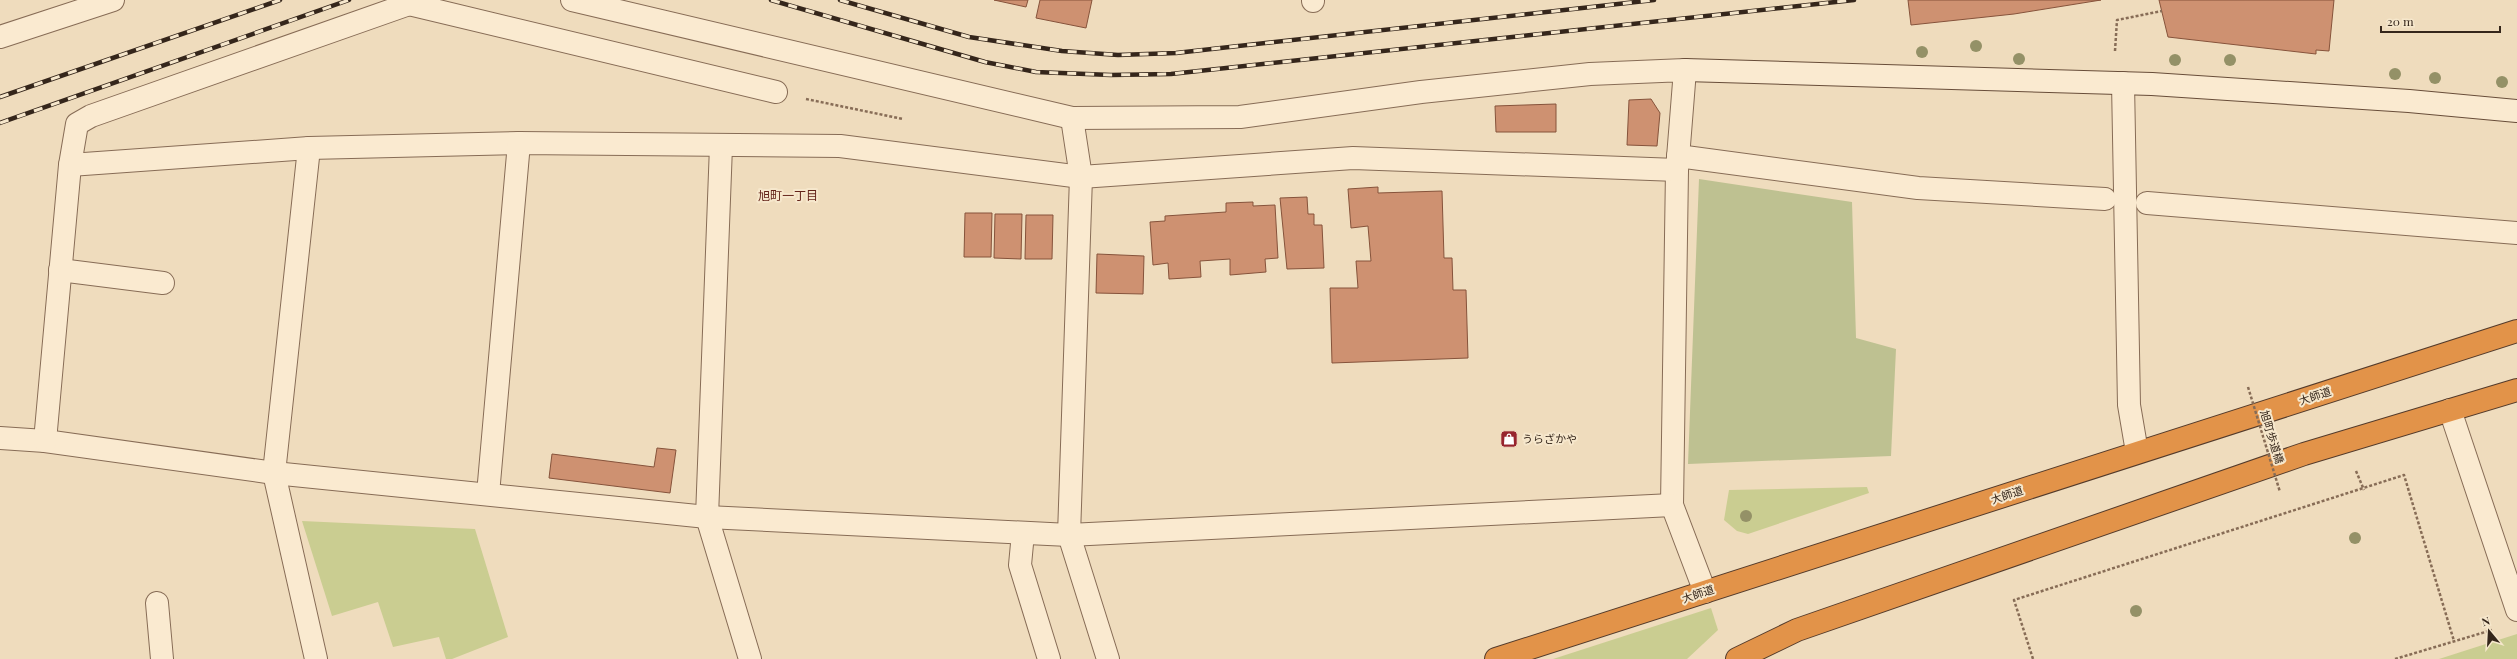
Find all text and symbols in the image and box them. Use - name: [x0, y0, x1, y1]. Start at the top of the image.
- scale bar: [2381, 8, 2500, 34]
- text: 20 m: [2387, 13, 2414, 29]
- district label: 旭町一丁目: [758, 187, 818, 203]
- street label: 大師道: [2297, 383, 2333, 408]
- street label: 旭町歩道橋: [2257, 408, 2288, 465]
- shop icon: うらざかや: [1499, 429, 1519, 449]
- place label: うらざかや: [1522, 431, 1577, 446]
- street label: 大師道: [1989, 482, 2025, 507]
- street label: 大師道: [1680, 581, 1716, 606]
- north arrow: [2469, 611, 2509, 651]
- text: N: [2480, 613, 2492, 629]

